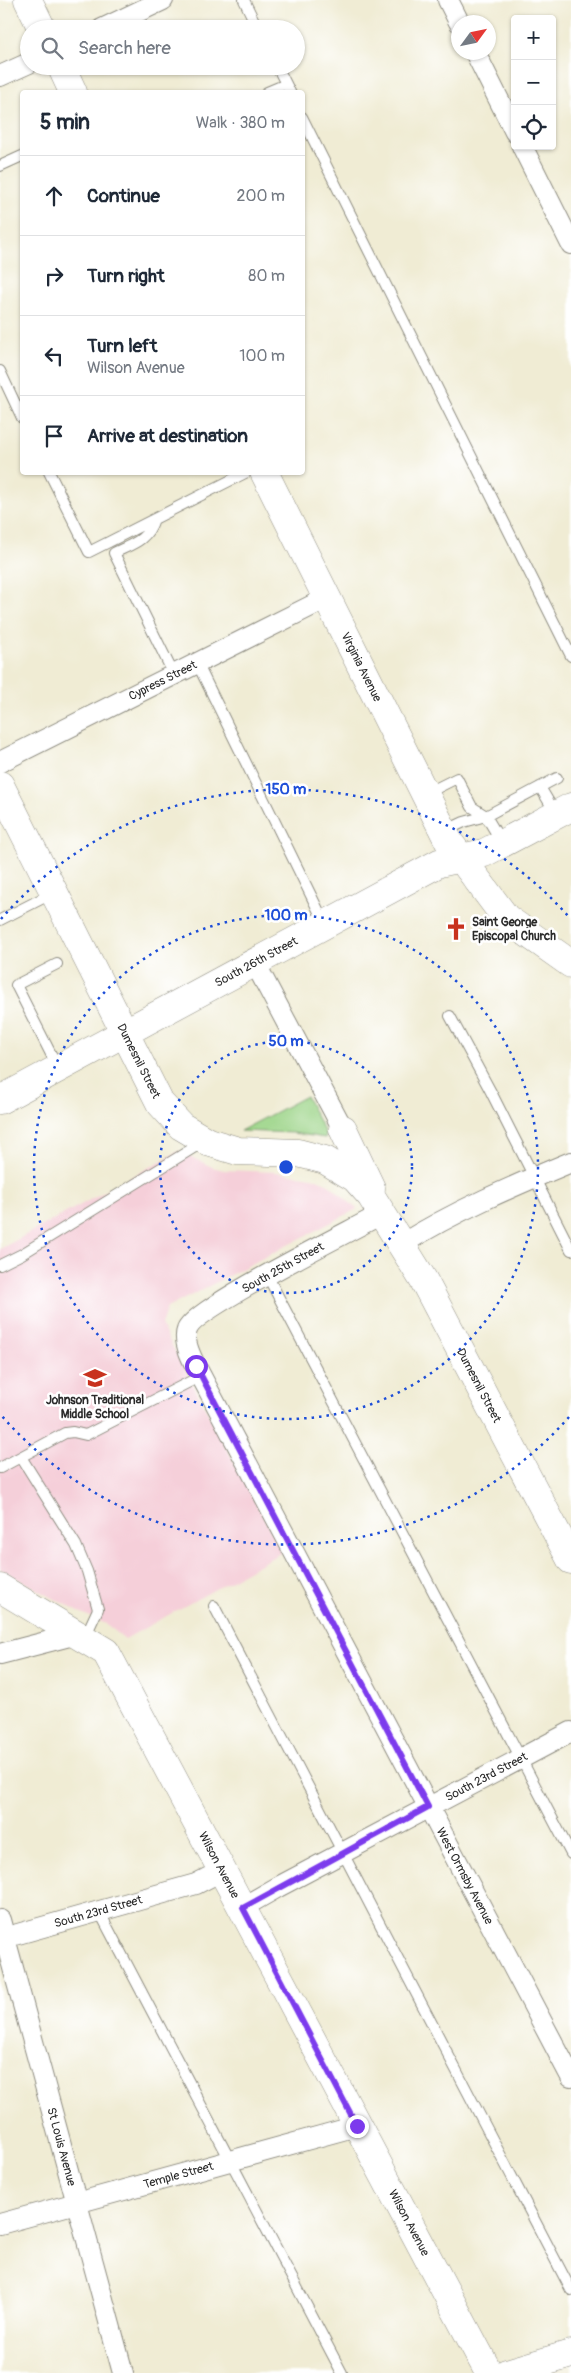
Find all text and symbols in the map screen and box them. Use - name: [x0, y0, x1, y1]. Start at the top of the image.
- north arrow: [451, 15, 496, 60]
- map controls: [511, 15, 556, 150]
- button: +: [511, 15, 556, 60]
- search box: [20, 20, 305, 75]
- icon: search: [38, 34, 66, 62]
- text: Search here: [78, 36, 171, 60]
- button: −: [511, 60, 556, 105]
- button: locate: [511, 105, 556, 150]
- text: 5 min: [40, 109, 90, 136]
- text: Walk · 380 m: [196, 113, 285, 133]
- icon: ahead: [40, 182, 68, 210]
- text: Continue: [87, 184, 160, 208]
- text: 200 m: [237, 186, 285, 206]
- icon: right: [40, 262, 68, 290]
- text: Turn right: [87, 264, 165, 288]
- text: 80 m: [248, 266, 285, 286]
- text: Turn left: [87, 334, 157, 358]
- icon: left: [40, 342, 68, 370]
- text: 100 m: [239, 346, 285, 366]
- text: Wilson Avenue: [87, 358, 185, 378]
- icon: arrive: [40, 422, 68, 450]
- text: Arrive at destination: [87, 424, 248, 448]
- street label: Virginia Avenue: [338, 630, 385, 704]
- street label: Cypress Street: [126, 657, 199, 704]
- text: 150 m: [266, 780, 306, 799]
- text: 100 m: [265, 906, 307, 925]
- place label: Saint George Episcopal Church: [472, 915, 556, 944]
- church icon: Saint George Episcopal Church: [443, 916, 469, 942]
- street label: South 26th Street: [212, 933, 300, 990]
- street label: Dumesnil Street: [114, 1021, 164, 1101]
- text: 50 m: [269, 1032, 303, 1051]
- centre of rings: [277, 1158, 295, 1176]
- street label: South 25th Street: [239, 1239, 327, 1297]
- street label: Dumesnil Street: [453, 1346, 505, 1425]
- route start: [185, 1355, 208, 1378]
- school or university icon: Johnson Traditional Middle School: [82, 1365, 108, 1391]
- place label: Johnson Traditional Middle School: [46, 1393, 144, 1422]
- street label: South 23rd Street: [443, 1749, 530, 1805]
- street label: West Ormsby Avenue: [433, 1825, 497, 1927]
- street label: Wilson Avenue: [195, 1829, 243, 1901]
- street label: South 23rd Street: [52, 1892, 144, 1931]
- street label: St Louis Avenue: [44, 2106, 79, 2188]
- route end: [346, 2115, 369, 2138]
- street label: Temple Street: [142, 2158, 215, 2192]
- street label: Wilson Avenue: [385, 2187, 433, 2259]

